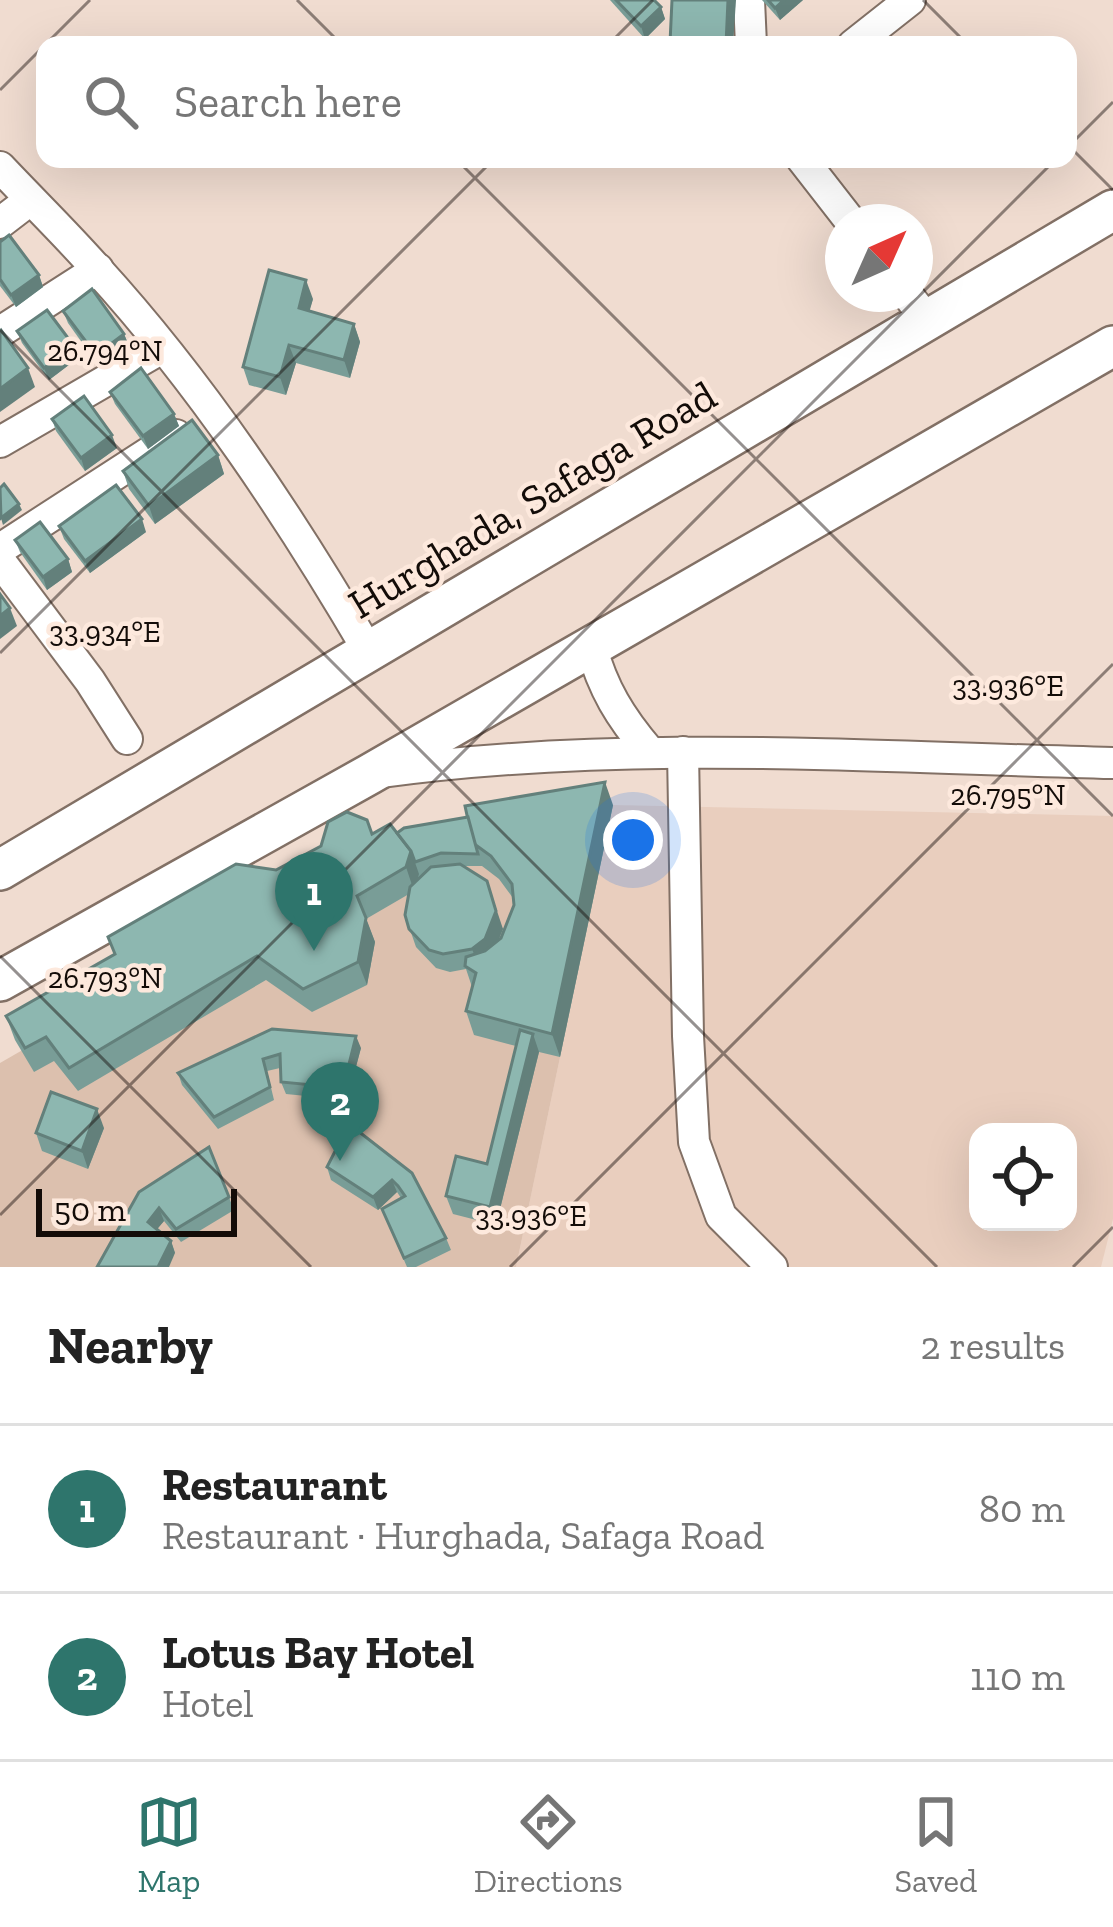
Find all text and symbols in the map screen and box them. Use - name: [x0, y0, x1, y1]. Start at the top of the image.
- search box: [36, 36, 1077, 168]
- icon: search: [78, 69, 144, 135]
- text: Search here: [174, 75, 402, 129]
- north arrow: [825, 204, 933, 312]
- text: 26.794°N: [47, 333, 163, 369]
- street label: Hurghada, Safaga Road: [339, 369, 725, 629]
- text: 33.934°E: [49, 614, 161, 650]
- text: 33.936°E: [952, 668, 1064, 704]
- text: 26.795°N: [950, 777, 1066, 813]
- your location: [603, 810, 663, 870]
- pin: 1: [275, 852, 353, 951]
- text: 26.793°N: [48, 960, 162, 996]
- pin: 2: [301, 1062, 379, 1161]
- map controls: [969, 1123, 1077, 1231]
- button: locate: [969, 1123, 1077, 1231]
- scale bar: [36, 1183, 237, 1236]
- text: 50 m: [54, 1190, 126, 1229]
- text: 33.936°E: [475, 1198, 587, 1234]
- text: Nearby: [48, 1315, 213, 1376]
- text: 2 results: [920, 1322, 1065, 1369]
- text: Restaurant: [162, 1458, 387, 1512]
- text: 1: [79, 1485, 95, 1532]
- text: 80 m: [979, 1485, 1065, 1532]
- text: Restaurant · Hurghada, Safaga Road: [162, 1512, 764, 1559]
- text: Lotus Bay Hotel: [162, 1626, 474, 1680]
- text: 2: [77, 1653, 97, 1700]
- text: 110 m: [970, 1653, 1065, 1700]
- text: Hotel: [162, 1680, 254, 1727]
- tab: Map: [136, 1789, 202, 1900]
- tab: Directions: [474, 1789, 623, 1900]
- tab: Saved: [894, 1789, 977, 1900]

